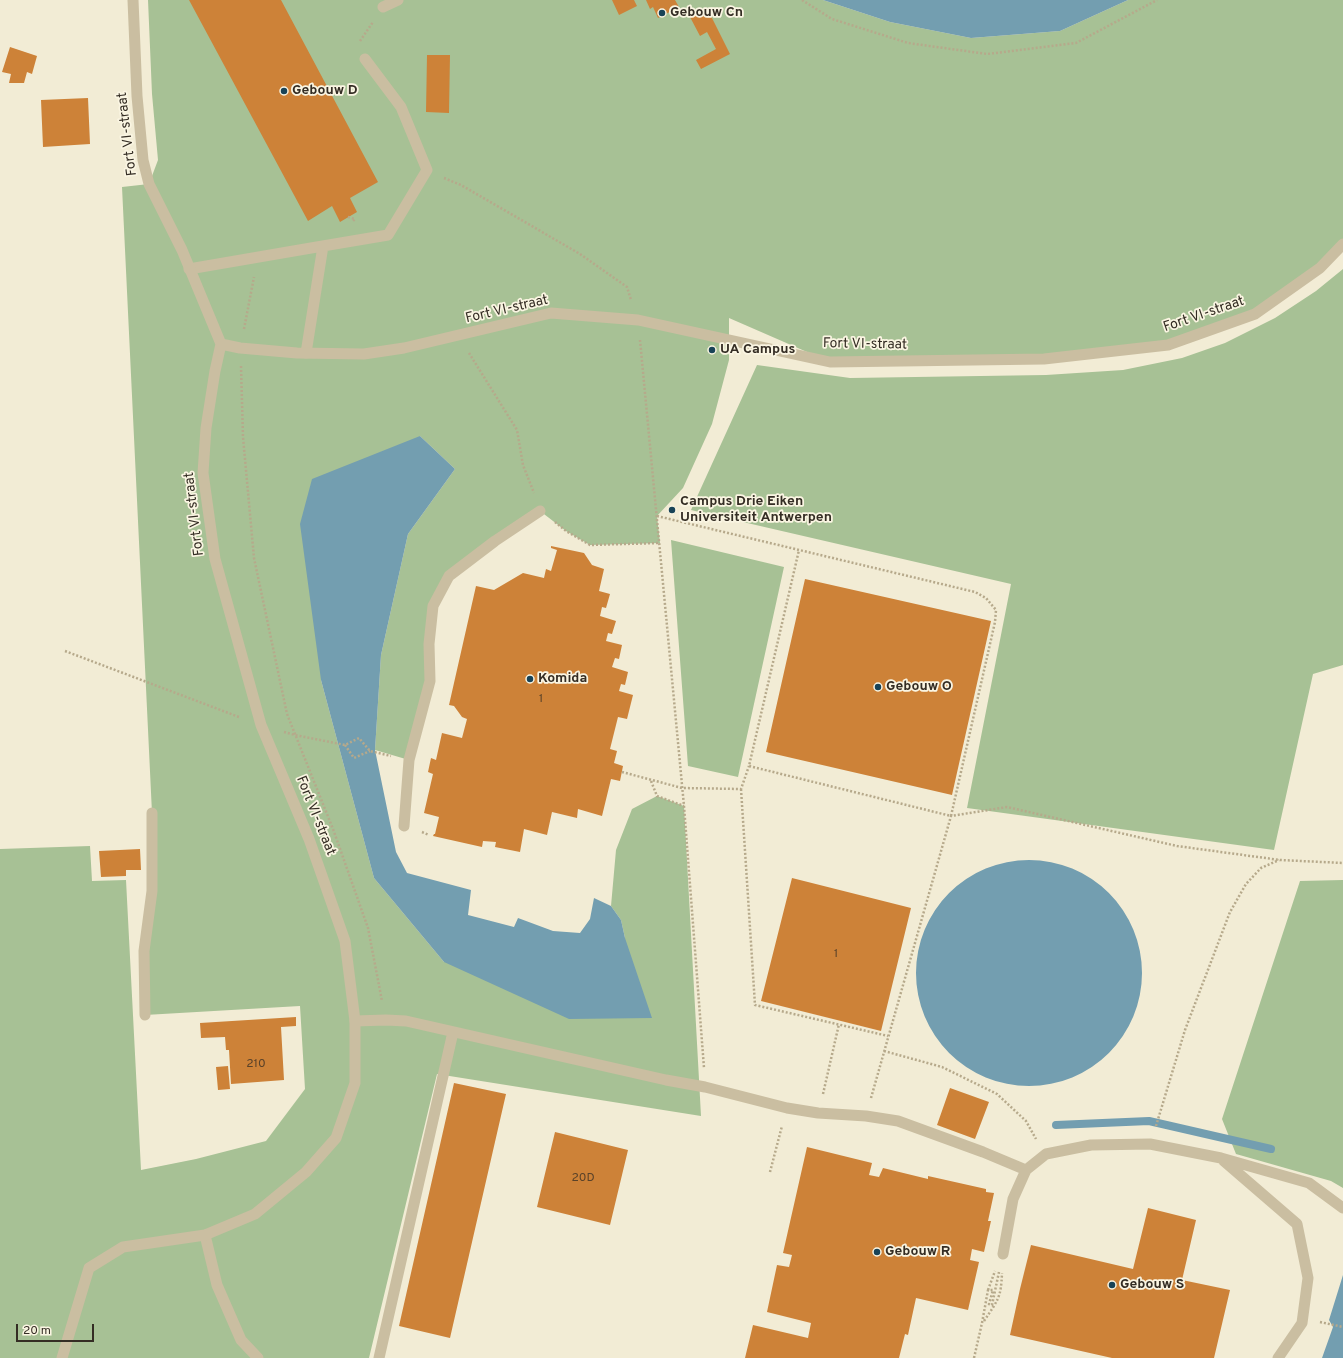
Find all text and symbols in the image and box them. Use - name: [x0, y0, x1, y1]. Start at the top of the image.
- place label: Gebouw Cn: [670, 5, 743, 21]
- marker: Gebouw Cn: [657, 8, 667, 18]
- place label: Gebouw D: [292, 83, 358, 99]
- marker: Gebouw D: [279, 86, 289, 96]
- street label: Fort VI-straat: [115, 91, 141, 177]
- street label: Fort VI-straat: [464, 292, 550, 328]
- street label: Fort VI-straat: [1161, 293, 1247, 337]
- street label: Fort VI-straat: [823, 336, 907, 354]
- place label: UA Campus: [720, 342, 795, 358]
- marker: UA Campus: [707, 345, 717, 355]
- street label: Fort VI-straat: [182, 471, 208, 557]
- place label: Campus Drie Eiken Universiteit Antwerpen: [680, 494, 832, 526]
- marker: Campus Drie Eiken Universiteit Antwerpen: [667, 505, 677, 515]
- place label: Komida: [538, 671, 587, 687]
- marker: Komida: [525, 674, 535, 684]
- place label: Gebouw O: [886, 679, 952, 695]
- marker: Gebouw O: [873, 682, 883, 692]
- house number: 1: [539, 693, 543, 707]
- street label: Fort VI-straat: [291, 774, 339, 858]
- house number: 1: [834, 948, 838, 962]
- house number: 210: [246, 1058, 266, 1072]
- house number: 20D: [571, 1172, 595, 1186]
- place label: Gebouw R: [885, 1244, 950, 1260]
- marker: Gebouw R: [872, 1247, 882, 1257]
- place label: Gebouw S: [1120, 1277, 1184, 1293]
- marker: Gebouw S: [1107, 1280, 1117, 1290]
- scale bar: [18, 1316, 96, 1342]
- text: 20 m: [23, 1323, 51, 1339]

